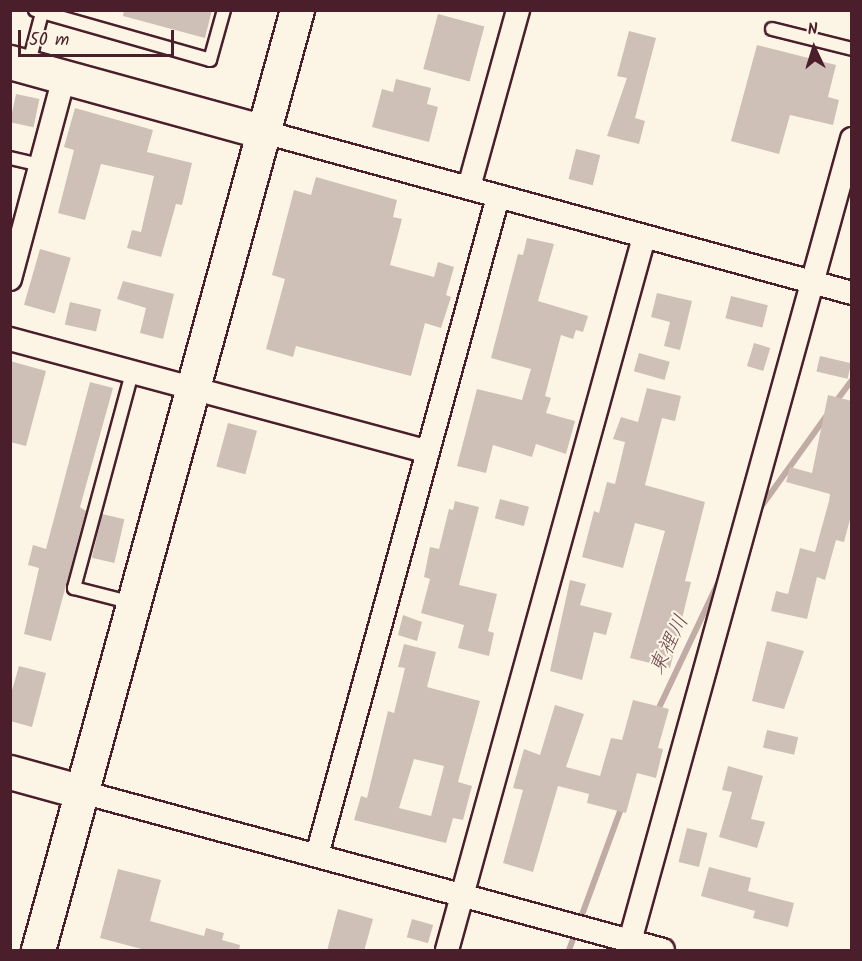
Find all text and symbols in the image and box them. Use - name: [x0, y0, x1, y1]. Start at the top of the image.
- text: N: [807, 17, 819, 42]
- scale bar: [21, 18, 177, 56]
- north arrow: [784, 18, 844, 78]
- text: 50 m: [29, 26, 69, 55]
- water label: 東裡川: [645, 611, 695, 679]

